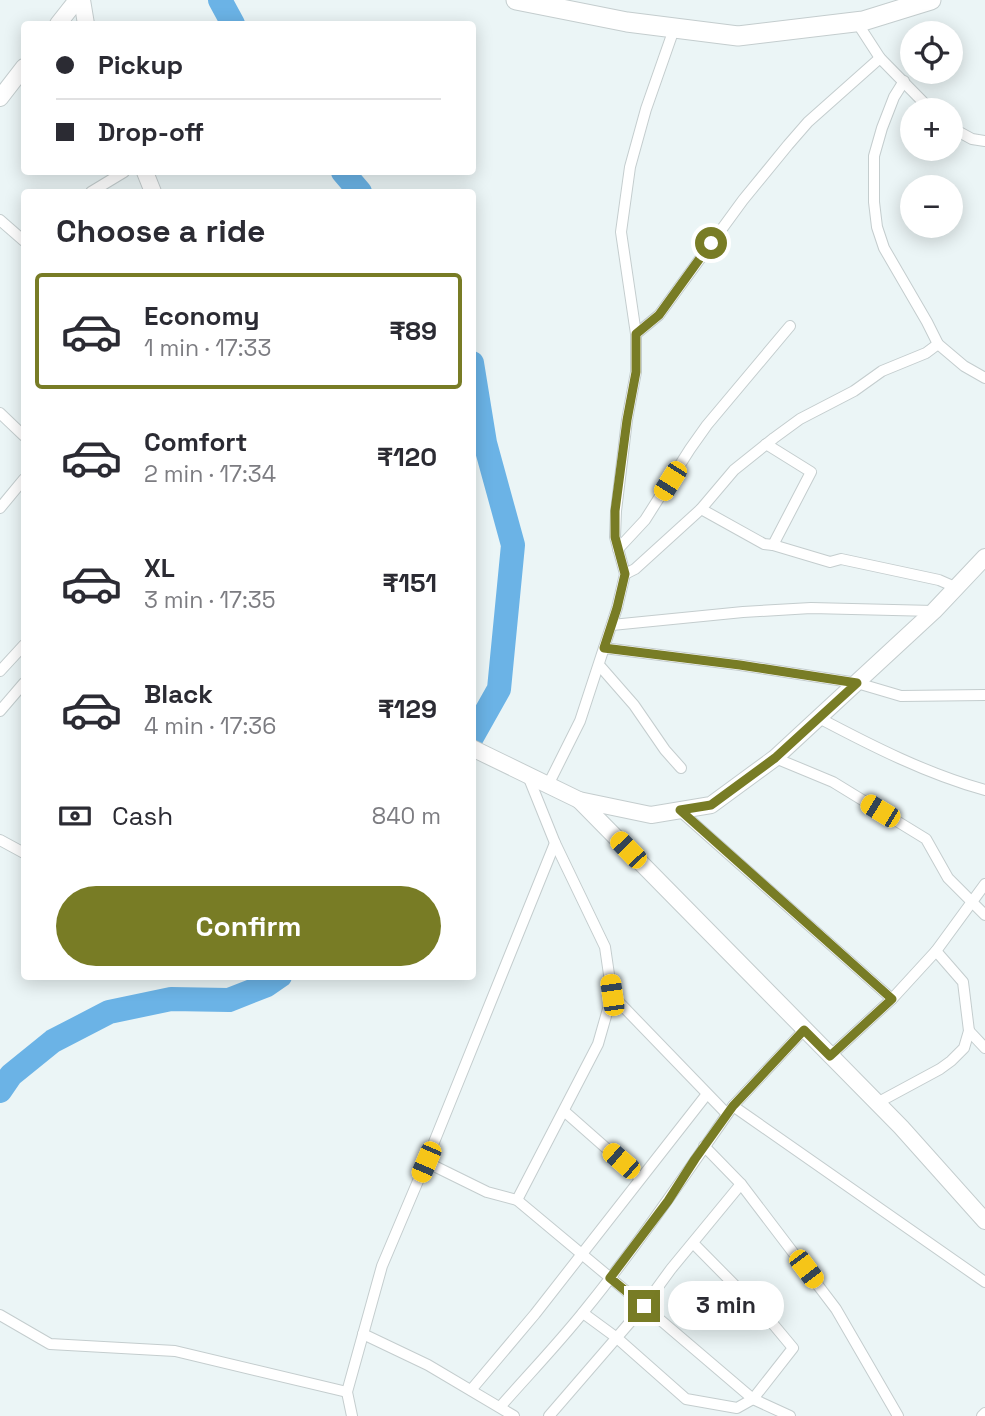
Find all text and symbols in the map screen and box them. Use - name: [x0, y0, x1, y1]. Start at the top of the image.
- map controls: [900, 21, 963, 238]
- button: locate: [900, 21, 963, 84]
- text: Pickup: [98, 48, 183, 82]
- button: +: [900, 98, 963, 161]
- text: Drop-off: [98, 115, 204, 149]
- button: −: [900, 175, 963, 238]
- text: Choose a ride: [56, 211, 266, 251]
- route start: [695, 227, 727, 259]
- text: Economy: [144, 299, 260, 333]
- icon: car: [60, 300, 123, 363]
- text: ₹89: [389, 314, 437, 348]
- text: 1 min · 17:33: [144, 333, 271, 363]
- text: Comfort: [144, 425, 247, 459]
- icon: car: [60, 426, 123, 489]
- text: ₹120: [377, 440, 437, 474]
- car: [650, 458, 691, 504]
- text: 2 min · 17:34: [144, 459, 276, 489]
- text: XL: [144, 551, 175, 585]
- icon: car: [60, 552, 123, 615]
- text: ₹151: [382, 566, 437, 600]
- text: 3 min · 17:35: [144, 585, 276, 615]
- text: Black: [144, 677, 213, 711]
- icon: car: [60, 678, 123, 741]
- text: ₹129: [378, 692, 437, 726]
- text: 4 min · 17:36: [144, 711, 276, 741]
- car: [857, 791, 904, 831]
- icon: cash: [56, 797, 94, 835]
- text: Cash: [112, 799, 173, 833]
- text: 840 m: [372, 801, 441, 831]
- car: [606, 828, 651, 872]
- button: Confirm: [56, 886, 441, 966]
- car: [599, 973, 626, 1017]
- car: [409, 1139, 444, 1185]
- car: [599, 1139, 644, 1183]
- car: [785, 1246, 828, 1292]
- callout: 3 min: [668, 1282, 784, 1330]
- route end: [628, 1290, 660, 1322]
- text: 3 min: [696, 1290, 756, 1320]

